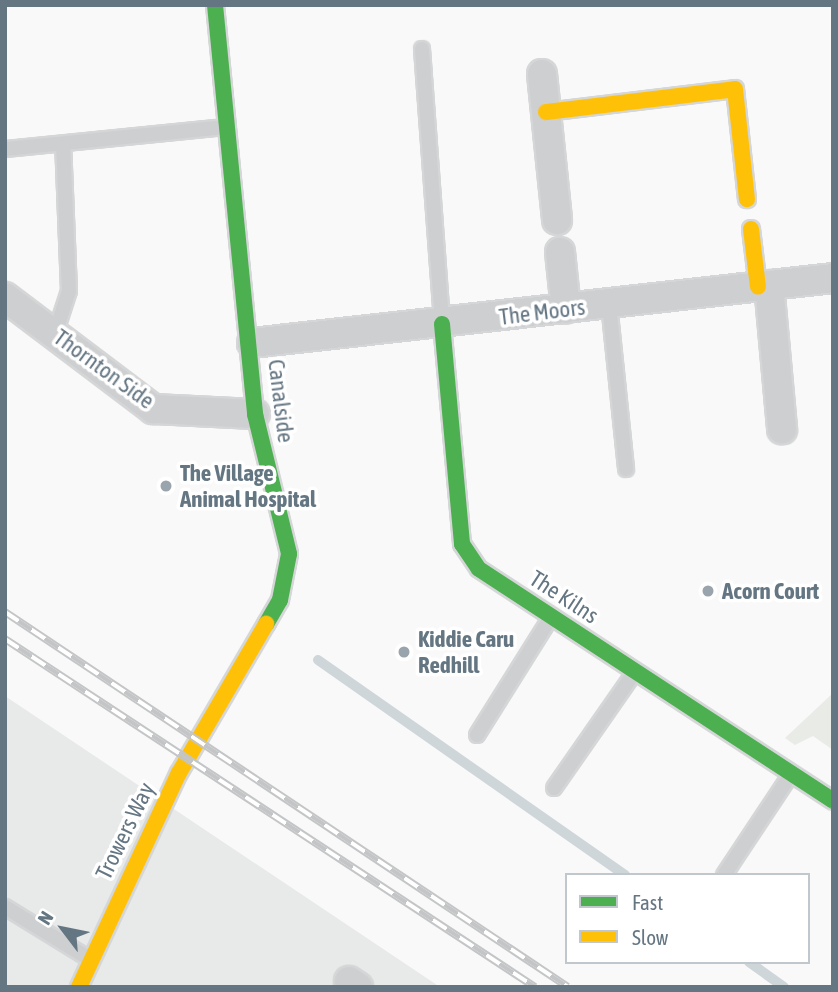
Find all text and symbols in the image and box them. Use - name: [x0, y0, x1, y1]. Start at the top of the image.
- street label: The Moors: [497, 293, 587, 331]
- street label: Thornton Side: [48, 323, 160, 415]
- street label: Canalside: [262, 358, 300, 444]
- place label: The Village Animal Hospital: [180, 459, 316, 513]
- marker: The Village Animal Hospital: [158, 478, 174, 494]
- street label: The Kilns: [524, 565, 604, 629]
- place label: Acorn Court: [722, 577, 819, 605]
- marker: Acorn Court: [700, 583, 716, 599]
- place label: Kiddie Caru Redhill: [418, 625, 514, 679]
- marker: Kiddie Caru Redhill: [396, 644, 412, 660]
- street label: Trowers Way: [90, 778, 160, 884]
- legend: [565, 873, 810, 964]
- text: Fast: [632, 890, 663, 914]
- north arrow: [28, 894, 98, 964]
- text: N: [33, 907, 57, 928]
- text: Slow: [632, 925, 668, 949]

